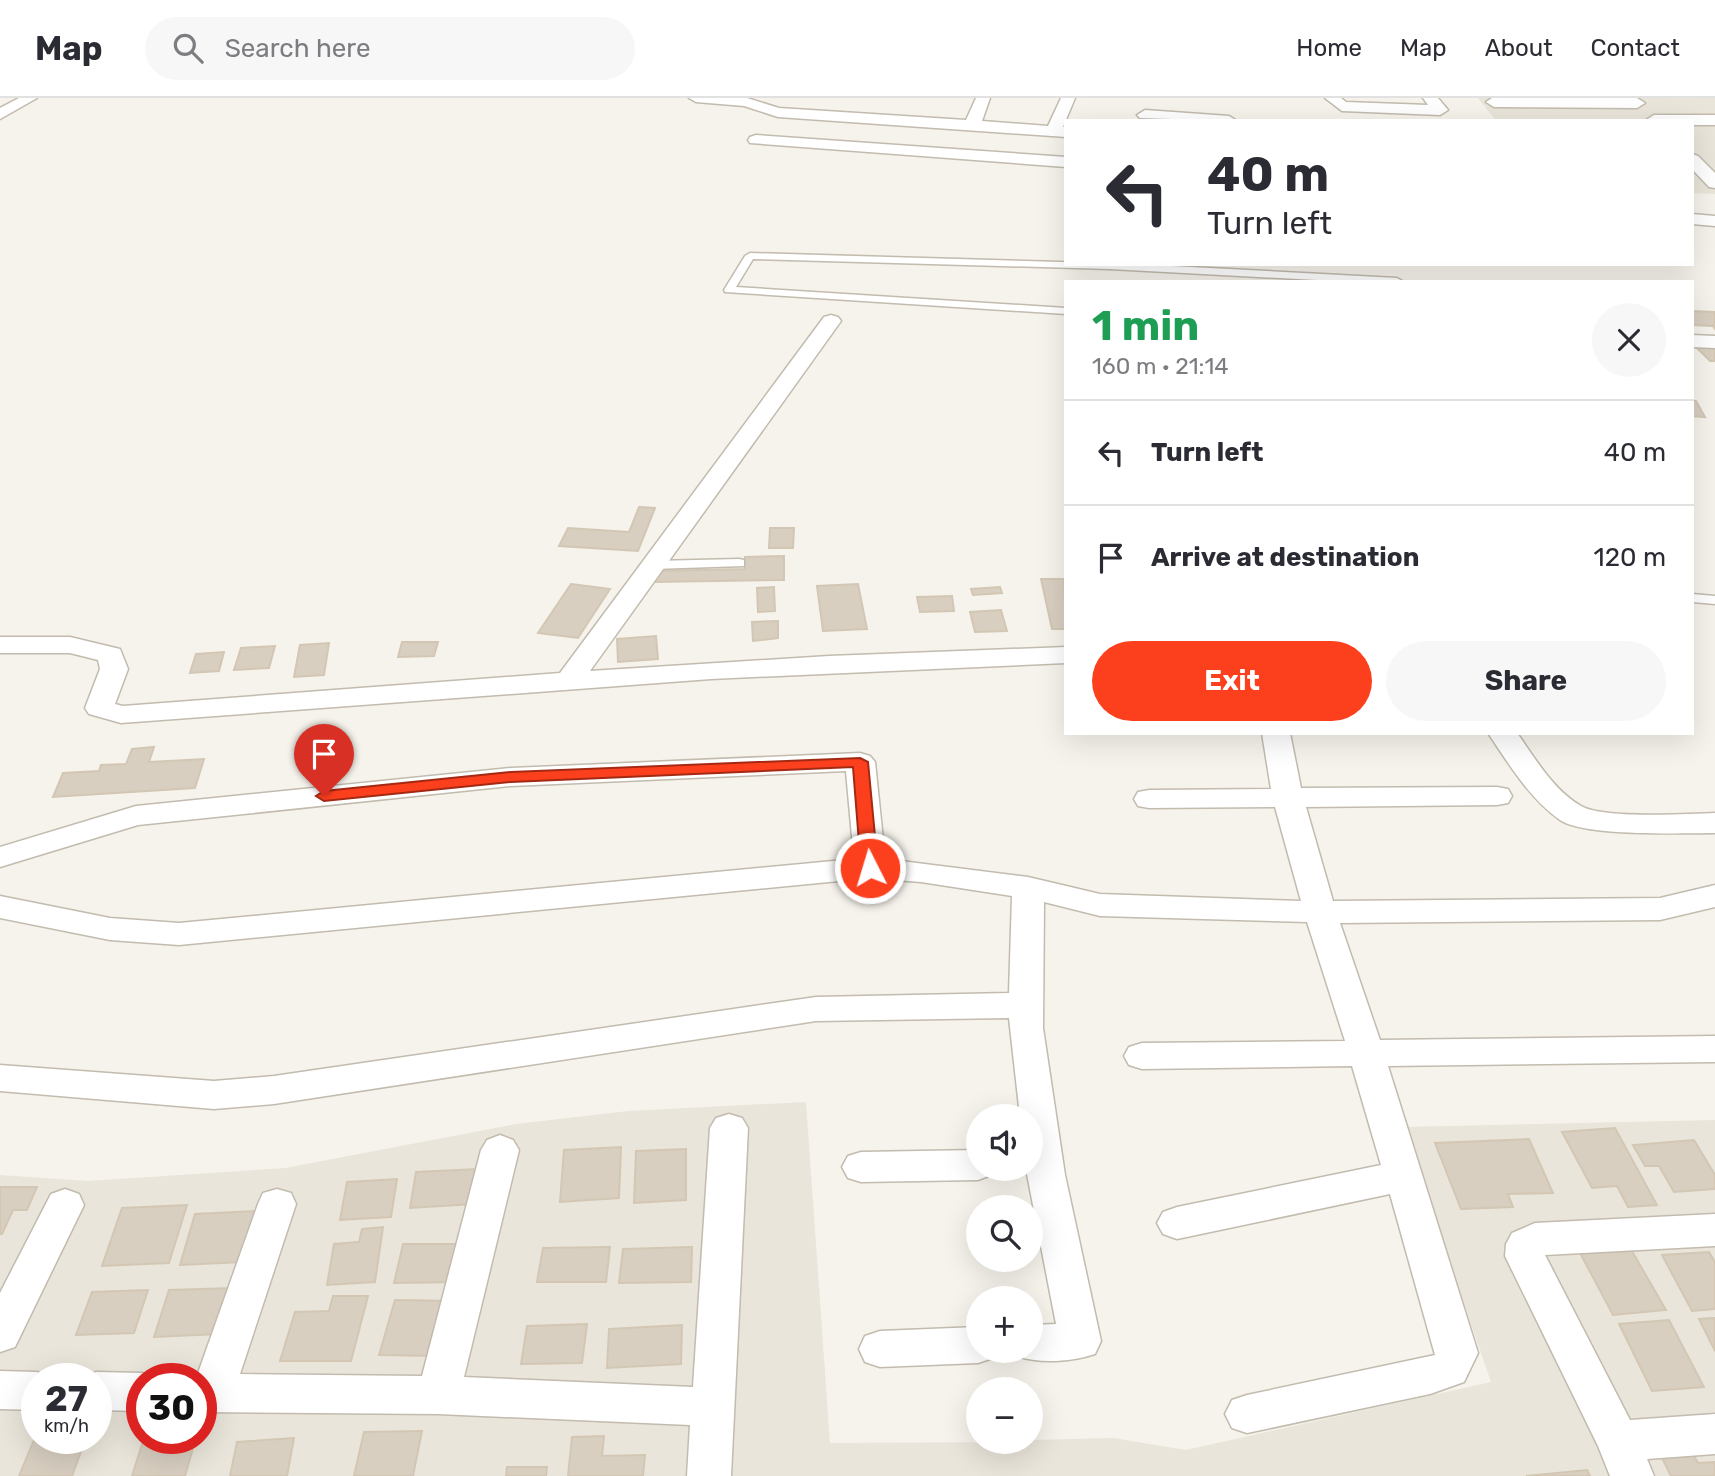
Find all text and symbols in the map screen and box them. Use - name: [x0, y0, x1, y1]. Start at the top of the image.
- search box: [145, 17, 635, 80]
- text: Map: [35, 29, 103, 68]
- icon: search: [169, 29, 207, 67]
- text: Search here: [225, 33, 370, 64]
- text: Home: [1296, 34, 1362, 62]
- text: Map: [1400, 34, 1447, 62]
- text: About: [1485, 34, 1553, 62]
- text: Contact: [1591, 34, 1680, 62]
- text: 40 m: [1207, 145, 1329, 203]
- icon: left: [1092, 147, 1183, 238]
- text: Turn left: [1207, 204, 1332, 242]
- text: 1 min: [1092, 301, 1199, 351]
- button: close: [1592, 303, 1666, 377]
- text: 160 m · 21:14: [1092, 352, 1229, 380]
- icon: left: [1092, 434, 1130, 472]
- text: Turn left: [1151, 437, 1263, 468]
- text: 40 m: [1604, 437, 1666, 468]
- icon: arrive: [1092, 539, 1130, 577]
- text: Arrive at destination: [1151, 542, 1419, 573]
- text: 120 m: [1594, 542, 1666, 573]
- button: Exit: [1092, 641, 1372, 721]
- button: Share: [1386, 641, 1666, 721]
- pin: [294, 724, 354, 796]
- icon: arrive: [305, 735, 343, 773]
- position arrow: [833, 831, 907, 905]
- map controls: [966, 1104, 1043, 1454]
- button: sound: [966, 1104, 1043, 1181]
- button: search: [966, 1195, 1043, 1272]
- button: +: [966, 1286, 1043, 1363]
- speed limit sign: 30: [126, 1363, 217, 1454]
- button: −: [966, 1377, 1043, 1454]
- text: 27: [45, 1378, 88, 1420]
- text: km/h: [44, 1415, 89, 1437]

